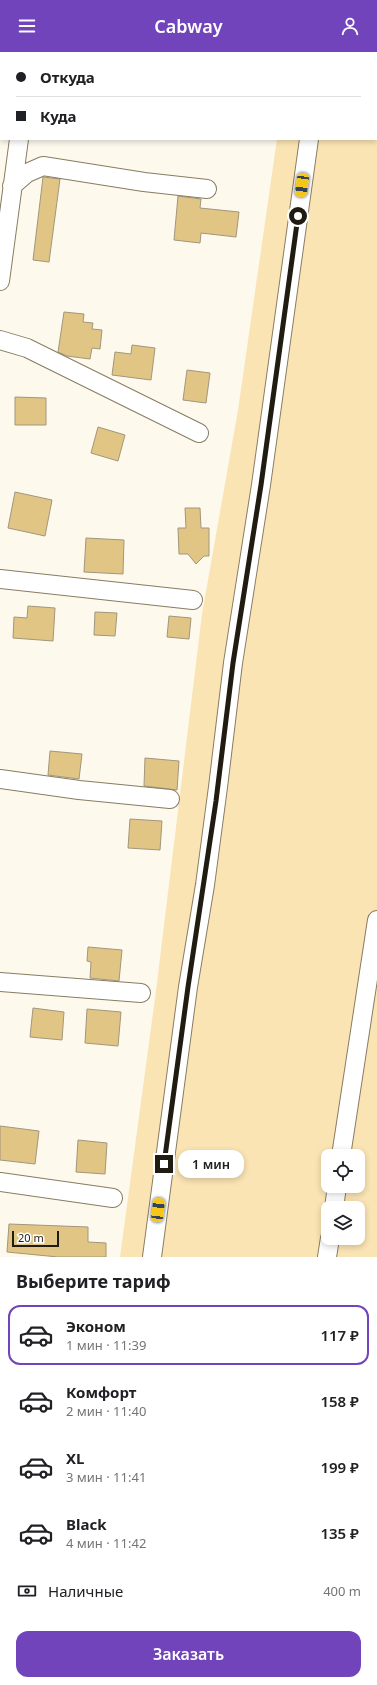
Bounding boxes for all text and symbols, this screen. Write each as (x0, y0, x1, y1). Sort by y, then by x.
text: Cabway (154, 14, 223, 38)
icon: menu (16, 15, 38, 37)
icon: person (339, 15, 361, 37)
text: Откуда (40, 67, 95, 87)
text: Куда (40, 106, 77, 126)
car (294, 172, 310, 198)
route start (289, 207, 307, 225)
map controls (321, 1149, 365, 1245)
button: locate (321, 1149, 365, 1193)
callout: 1 мин (178, 1150, 244, 1178)
route end (155, 1155, 173, 1173)
text: 1 мин (192, 1155, 230, 1173)
car (151, 1197, 165, 1223)
button: layers (321, 1201, 365, 1245)
scale bar (12, 1229, 59, 1248)
text: 20 m (18, 1230, 44, 1245)
text: Выберите тариф (16, 1269, 171, 1293)
text: Эконом (66, 1316, 126, 1336)
icon: car (18, 1317, 54, 1353)
text: 117 ₽ (320, 1325, 359, 1345)
text: 1 мин · 11:39 (66, 1336, 146, 1354)
text: Комфорт (66, 1382, 136, 1402)
icon: car (18, 1383, 54, 1419)
text: 158 ₽ (320, 1391, 359, 1411)
text: 2 мин · 11:40 (66, 1402, 146, 1420)
text: XL (66, 1448, 84, 1468)
icon: car (18, 1449, 54, 1485)
text: 199 ₽ (320, 1457, 359, 1477)
text: 3 мин · 11:41 (66, 1468, 146, 1486)
text: Black (66, 1514, 106, 1534)
icon: car (18, 1515, 54, 1551)
text: 135 ₽ (320, 1523, 359, 1543)
text: 4 мин · 11:42 (66, 1534, 146, 1552)
icon: cash (16, 1580, 38, 1602)
text: Наличные (48, 1581, 123, 1601)
text: 400 m (323, 1582, 361, 1600)
button: Заказать (16, 1631, 361, 1677)

